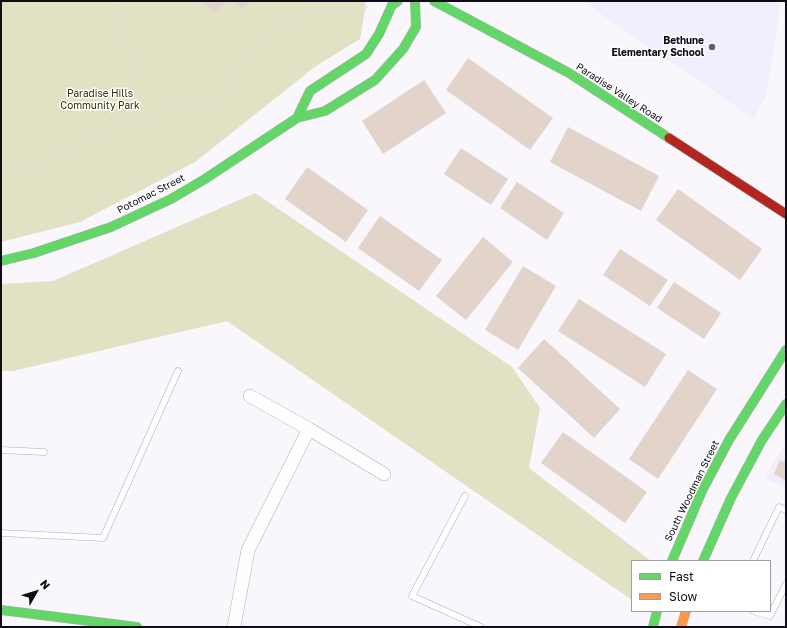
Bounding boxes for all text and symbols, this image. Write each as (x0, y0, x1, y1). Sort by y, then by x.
place label: Bethune Elementary School (612, 35, 704, 58)
marker: Bethune Elementary School (707, 42, 717, 52)
street label: Paradise Valley Road (574, 61, 664, 125)
park label: Paradise Hills Community Park (60, 88, 140, 112)
street label: Potomac Street (115, 172, 187, 216)
street label: South Woodman Street (662, 438, 722, 544)
legend (631, 560, 771, 612)
text: Fast (669, 569, 694, 584)
north arrow (16, 572, 56, 612)
text: N (38, 577, 53, 591)
text: Slow (669, 589, 697, 604)

